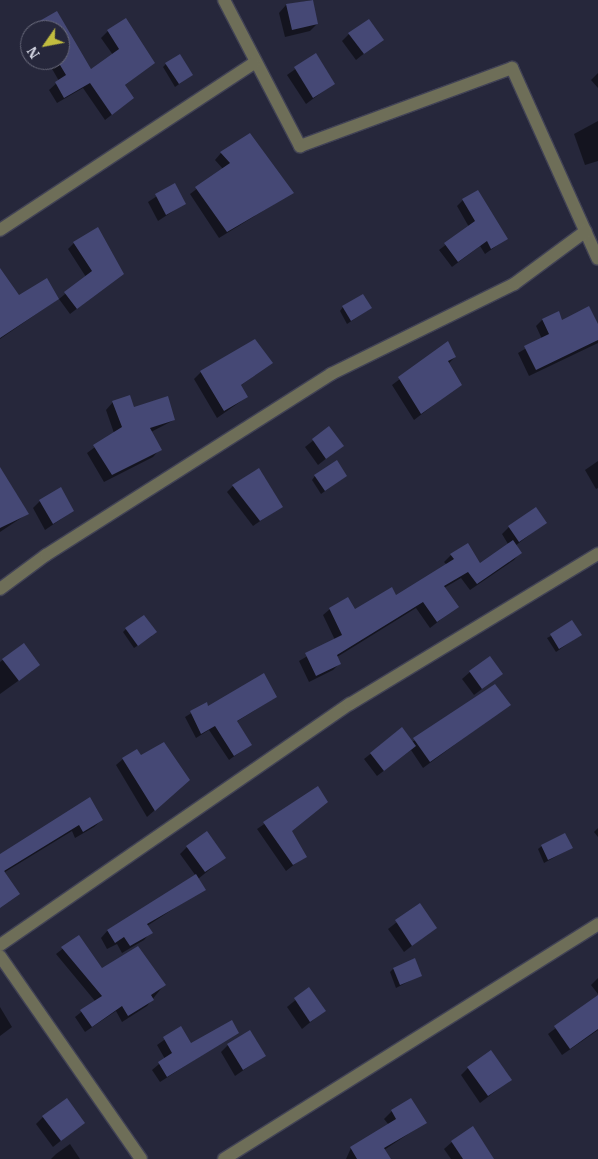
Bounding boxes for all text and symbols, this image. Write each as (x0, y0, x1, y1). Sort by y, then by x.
north arrow (20, 20, 70, 70)
text: N (23, 43, 44, 62)

